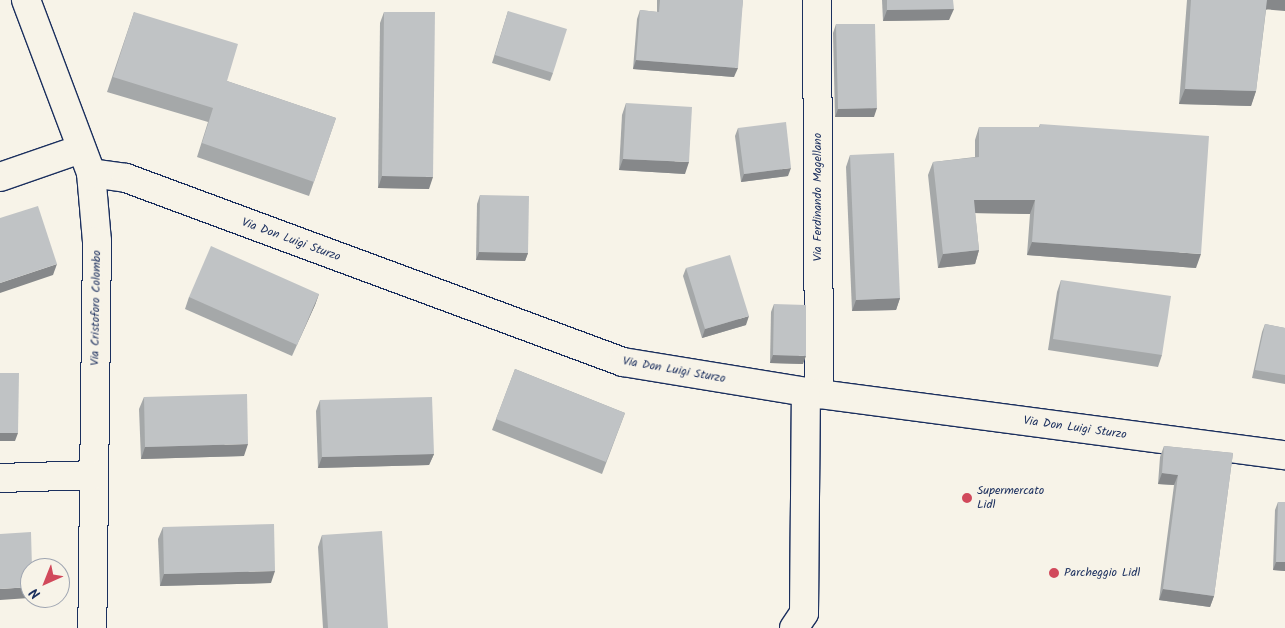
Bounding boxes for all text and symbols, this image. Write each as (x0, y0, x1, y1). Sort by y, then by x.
street label: Via Ferdinando Magellano (811, 133, 825, 261)
street label: Via Don Luigi Sturzo (240, 215, 342, 265)
street label: Via Cristoforo Colombo (88, 250, 104, 366)
street label: Via Don Luigi Sturzo (621, 354, 727, 386)
street label: Via Don Luigi Sturzo (1022, 414, 1128, 442)
place label: Supermercato Lidl (977, 484, 1044, 512)
marker: Supermercato Lidl (961, 492, 973, 504)
north arrow (20, 558, 70, 608)
place label: Parcheggio Lidl (1064, 566, 1140, 580)
marker: Parcheggio Lidl (1048, 567, 1060, 579)
text: N (24, 582, 46, 604)

